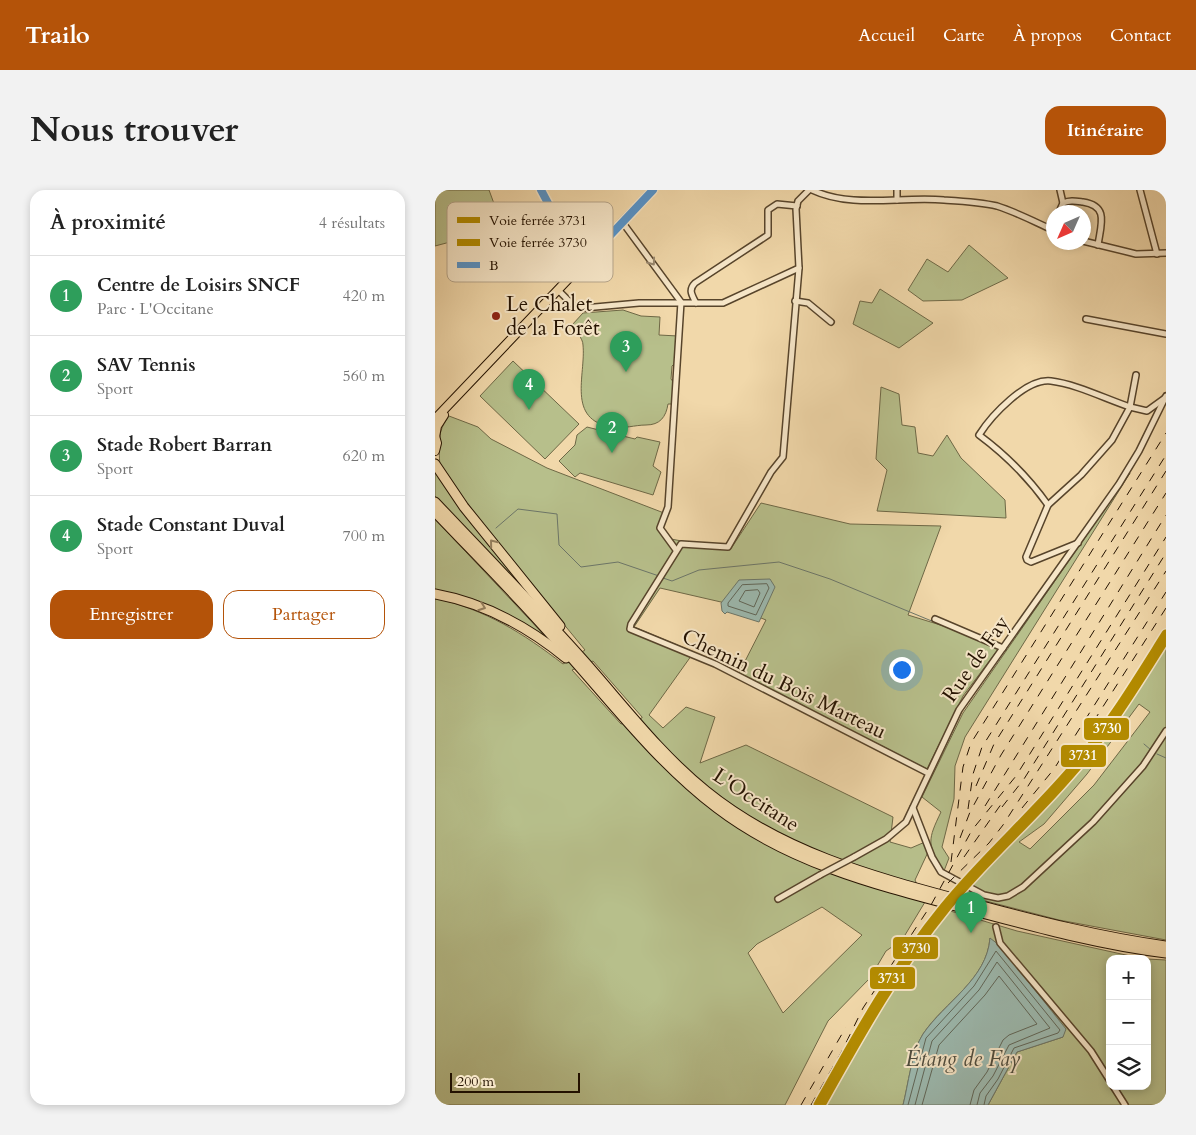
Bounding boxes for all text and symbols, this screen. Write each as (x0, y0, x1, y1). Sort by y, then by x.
text: Trailo (25, 19, 90, 52)
text: Accueil (858, 23, 915, 48)
text: Carte (943, 23, 985, 48)
text: À propos (1013, 23, 1082, 48)
text: Contact (1110, 23, 1171, 48)
text: Nous trouver (30, 106, 238, 154)
button: Itinéraire (1045, 106, 1166, 155)
legend (447, 202, 613, 282)
north arrow (1046, 205, 1091, 250)
text: À proximité (50, 208, 166, 237)
text: Voie ferrée 3731 (489, 211, 587, 230)
text: 4 résultats (319, 212, 385, 234)
text: Voie ferrée 3730 (489, 233, 587, 252)
text: B (489, 256, 499, 275)
one-way arrow (646, 256, 655, 266)
text: Centre de Loisirs SNCF (97, 272, 300, 298)
text: 1 (62, 285, 70, 307)
text: 420 m (343, 285, 385, 307)
place label: Le Chalet de la Forêt (506, 290, 600, 343)
text: Parc · L'Occitane (97, 298, 214, 320)
marker: Le Chalet de la Forêt (490, 310, 502, 322)
pin: 3 (610, 331, 642, 372)
text: SAV Tennis (97, 352, 195, 378)
text: 2 (62, 365, 70, 387)
text: 560 m (343, 365, 385, 387)
pin: 4 (513, 369, 545, 410)
text: Sport (97, 378, 133, 400)
pin: 2 (596, 412, 628, 453)
text: Stade Robert Barran (97, 432, 272, 458)
text: 3 (62, 445, 70, 467)
text: 620 m (343, 445, 385, 467)
text: Sport (97, 458, 133, 480)
text: Stade Constant Duval (97, 512, 285, 538)
text: 4 (62, 525, 70, 547)
text: 700 m (343, 525, 385, 547)
text: Sport (97, 538, 133, 560)
one-way arrow (490, 540, 498, 549)
button: Enregistrer (50, 590, 213, 639)
button: Partager (223, 590, 385, 639)
one-way arrow (477, 601, 486, 611)
street label: Rue de Fay (936, 610, 1016, 708)
street label: Chemin du Bois Marteau (677, 622, 891, 746)
your location (889, 657, 915, 683)
line badge: 3730 (1083, 717, 1130, 741)
text: 3730 (1093, 719, 1121, 738)
line badge: 3731 (1060, 744, 1107, 768)
text: 3731 (1069, 746, 1097, 765)
street label: L'Occitane (707, 761, 805, 839)
pin: 1 (955, 892, 987, 933)
line badge: 3730 (892, 936, 939, 960)
text: 3730 (902, 939, 930, 958)
map controls (1106, 955, 1151, 1090)
button: + (1106, 955, 1151, 1000)
line badge: 3731 (869, 966, 916, 990)
text: 3731 (878, 969, 906, 988)
button: − (1106, 1000, 1151, 1045)
water label: Étang de Fay (906, 1044, 1021, 1074)
button: layers (1106, 1045, 1151, 1090)
scale bar (450, 1070, 580, 1093)
text: 200 m (457, 1072, 494, 1091)

